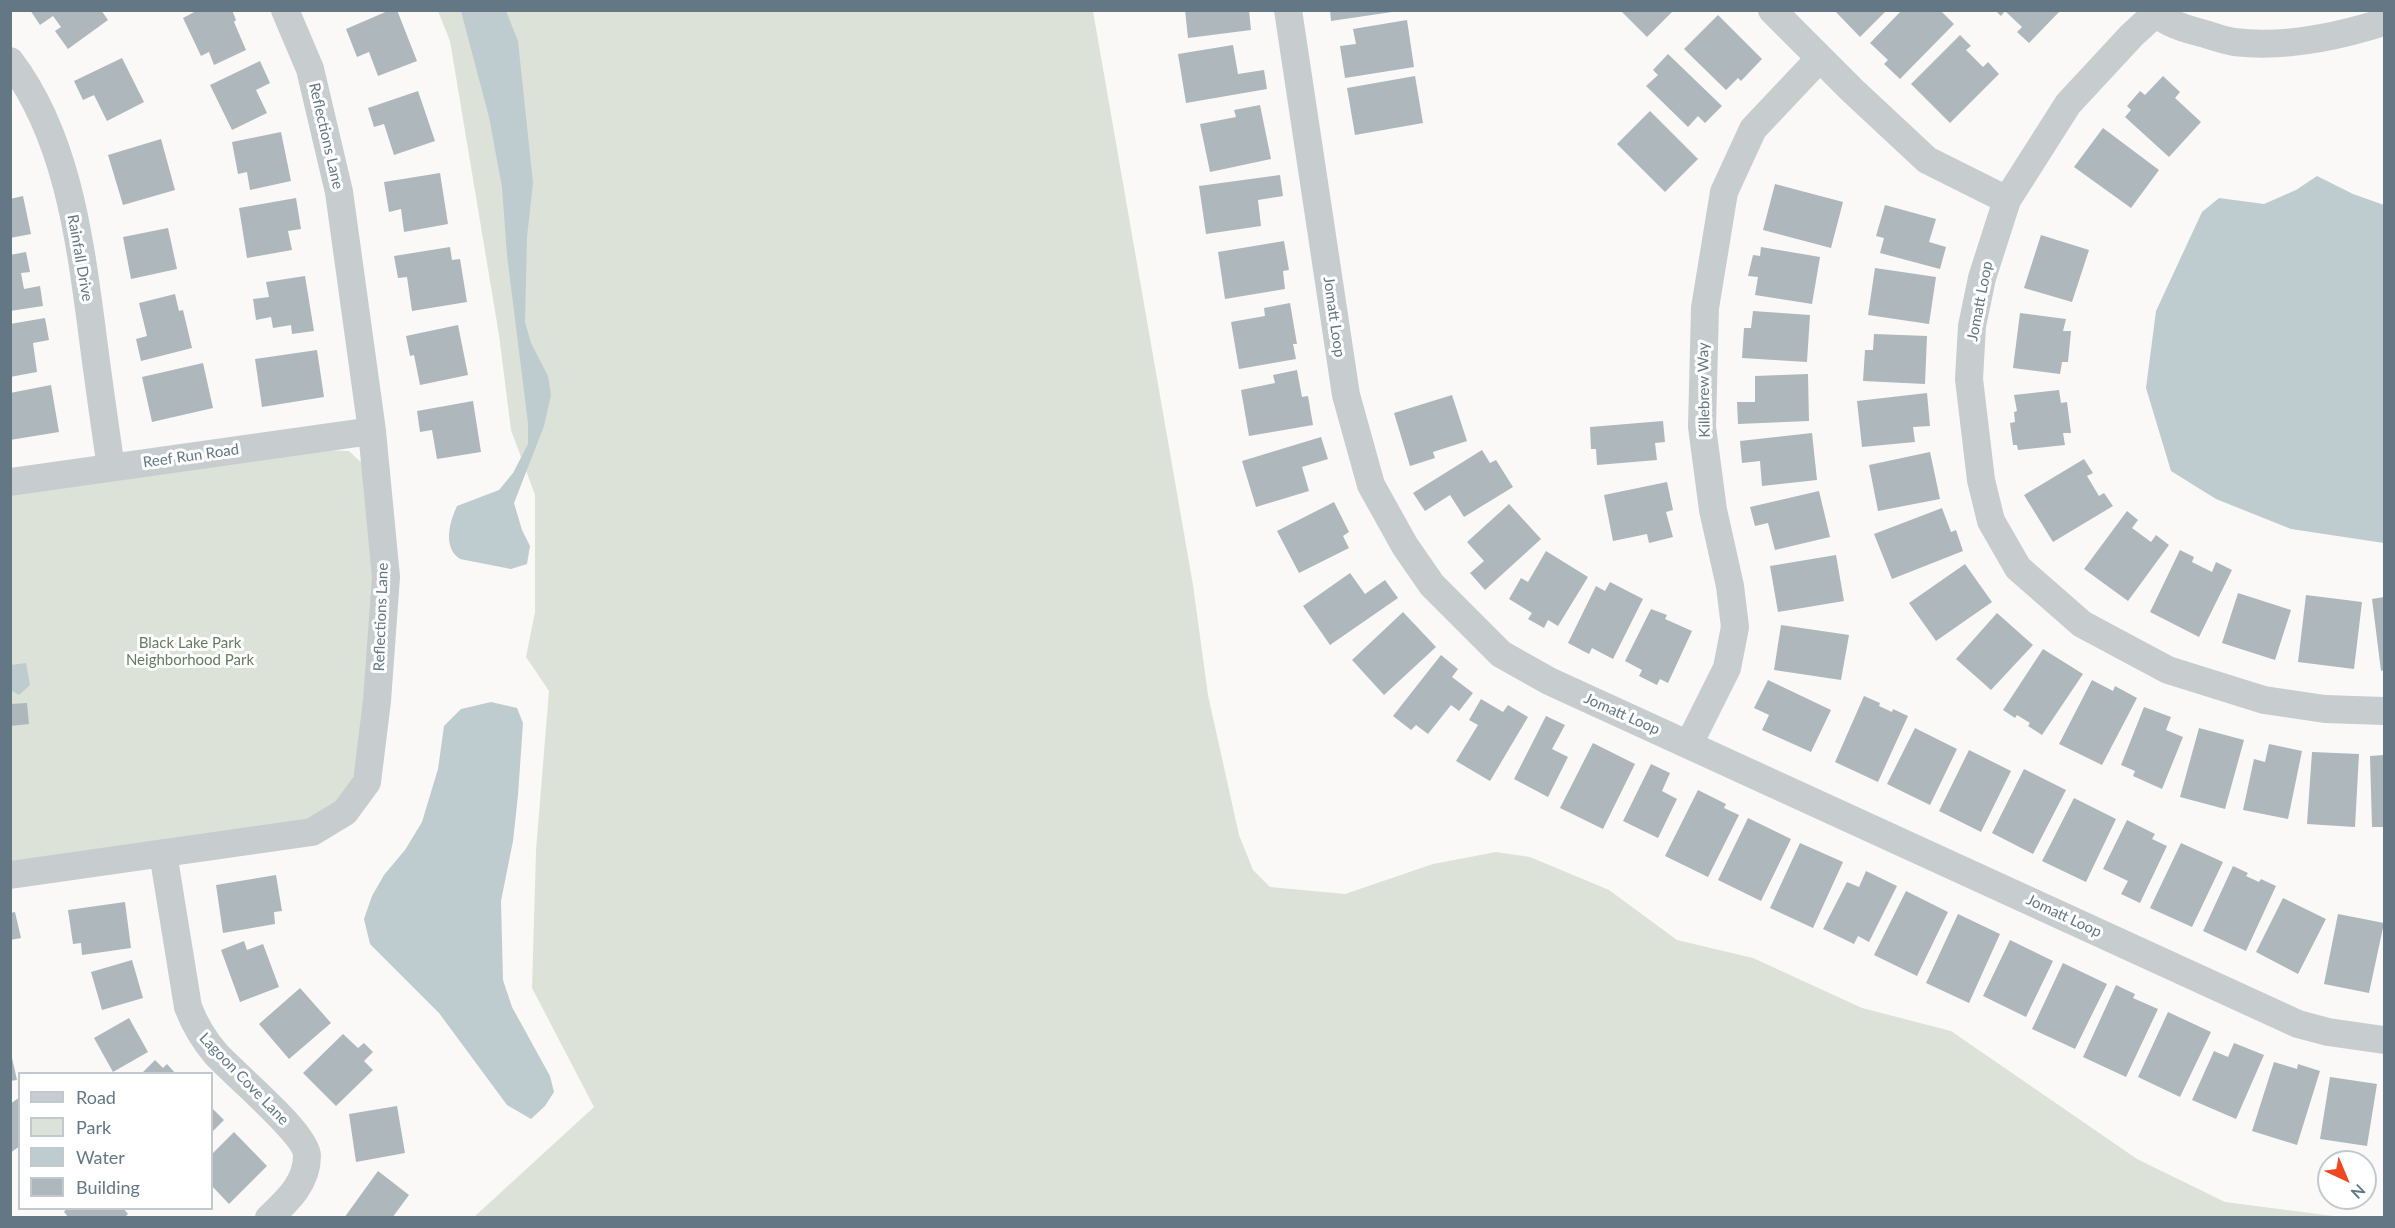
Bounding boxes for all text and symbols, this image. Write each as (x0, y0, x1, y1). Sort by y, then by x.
street label: Reflections Lane (305, 81, 347, 191)
street label: Rainfall Drive (64, 213, 96, 303)
street label: Jomatt Loop (1963, 260, 1997, 342)
street label: Jomatt Loop (1319, 276, 1349, 358)
street label: Killebrew Way (1694, 342, 1714, 438)
street label: Reef Run Road (142, 440, 240, 472)
street label: Reflections Lane (370, 562, 392, 672)
park label: Black Lake Park Neighborhood Park (126, 634, 254, 669)
street label: Jomatt Loop (1581, 689, 1663, 739)
street label: Jomatt Loop (2024, 891, 2104, 941)
street label: Lagoon Cove Lane (196, 1029, 292, 1129)
legend (18, 1072, 213, 1210)
text: Road (76, 1086, 116, 1108)
text: Park (76, 1116, 111, 1138)
text: Water (76, 1146, 125, 1168)
north arrow (2317, 1150, 2377, 1210)
text: Building (76, 1176, 140, 1198)
text: N (2347, 1181, 2370, 1203)

